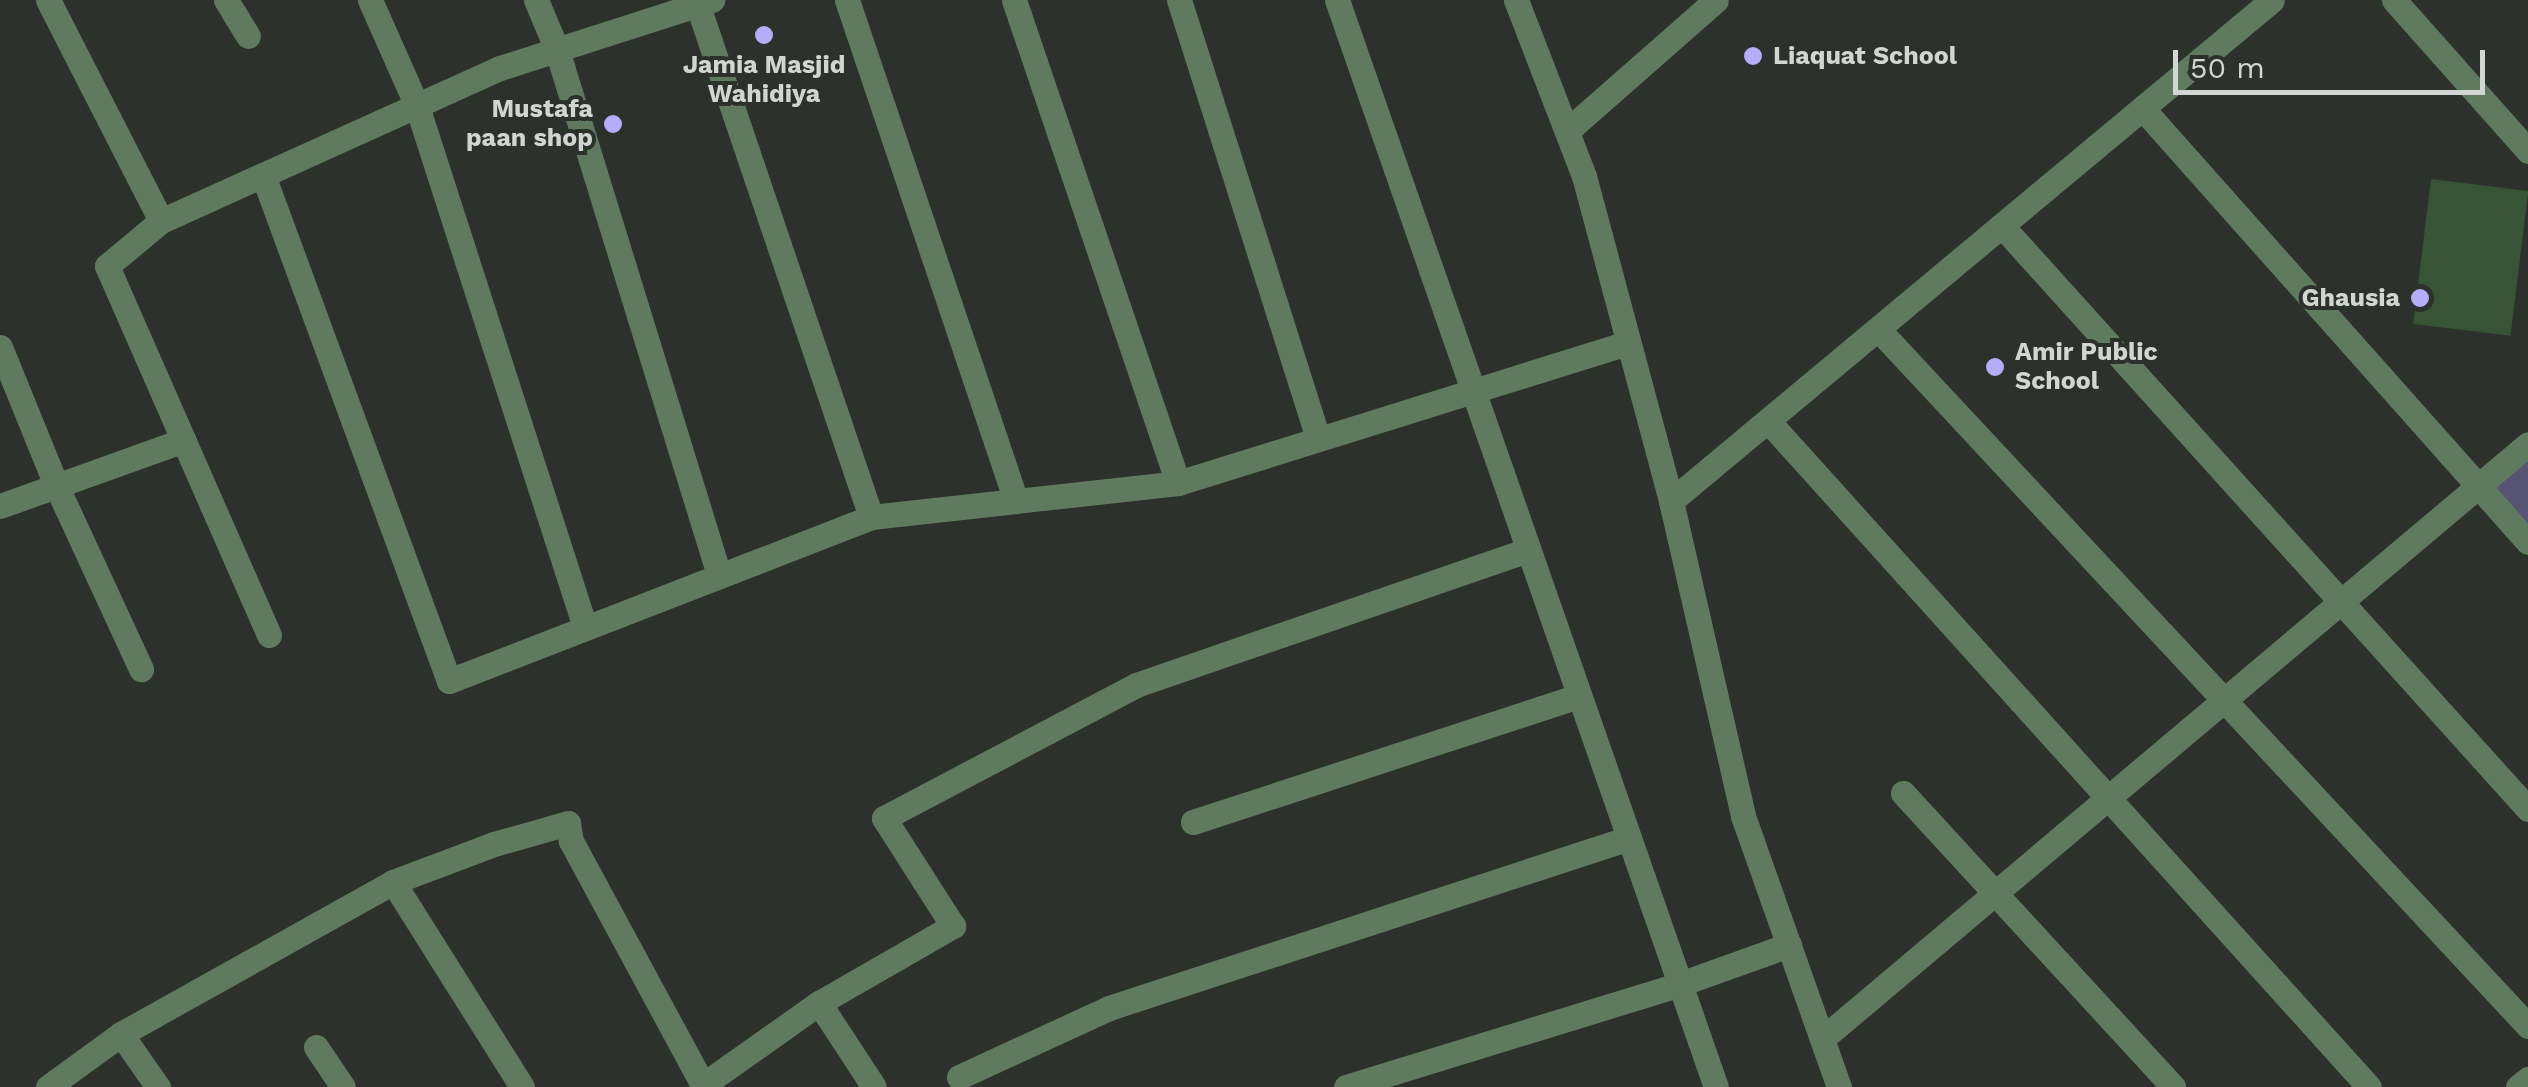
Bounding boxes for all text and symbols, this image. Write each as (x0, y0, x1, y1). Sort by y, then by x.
marker: Jamia Masjid Wahidiya (753, 24, 775, 46)
scale bar (2178, 30, 2490, 92)
place label: Liaquat School (1773, 41, 1957, 71)
marker: Liaquat School (1742, 45, 1764, 67)
text: 50 m (2190, 50, 2265, 85)
place label: Jamia Masjid Wahidiya (683, 51, 845, 110)
place label: Mustafa paan shop (466, 95, 593, 154)
marker: Mustafa paan shop (602, 113, 624, 135)
place label: Ghausia (2301, 283, 2400, 313)
marker: Ghausia (2409, 287, 2431, 309)
place label: Amir Public School (2015, 338, 2158, 397)
marker: Amir Public School (1984, 356, 2006, 378)

